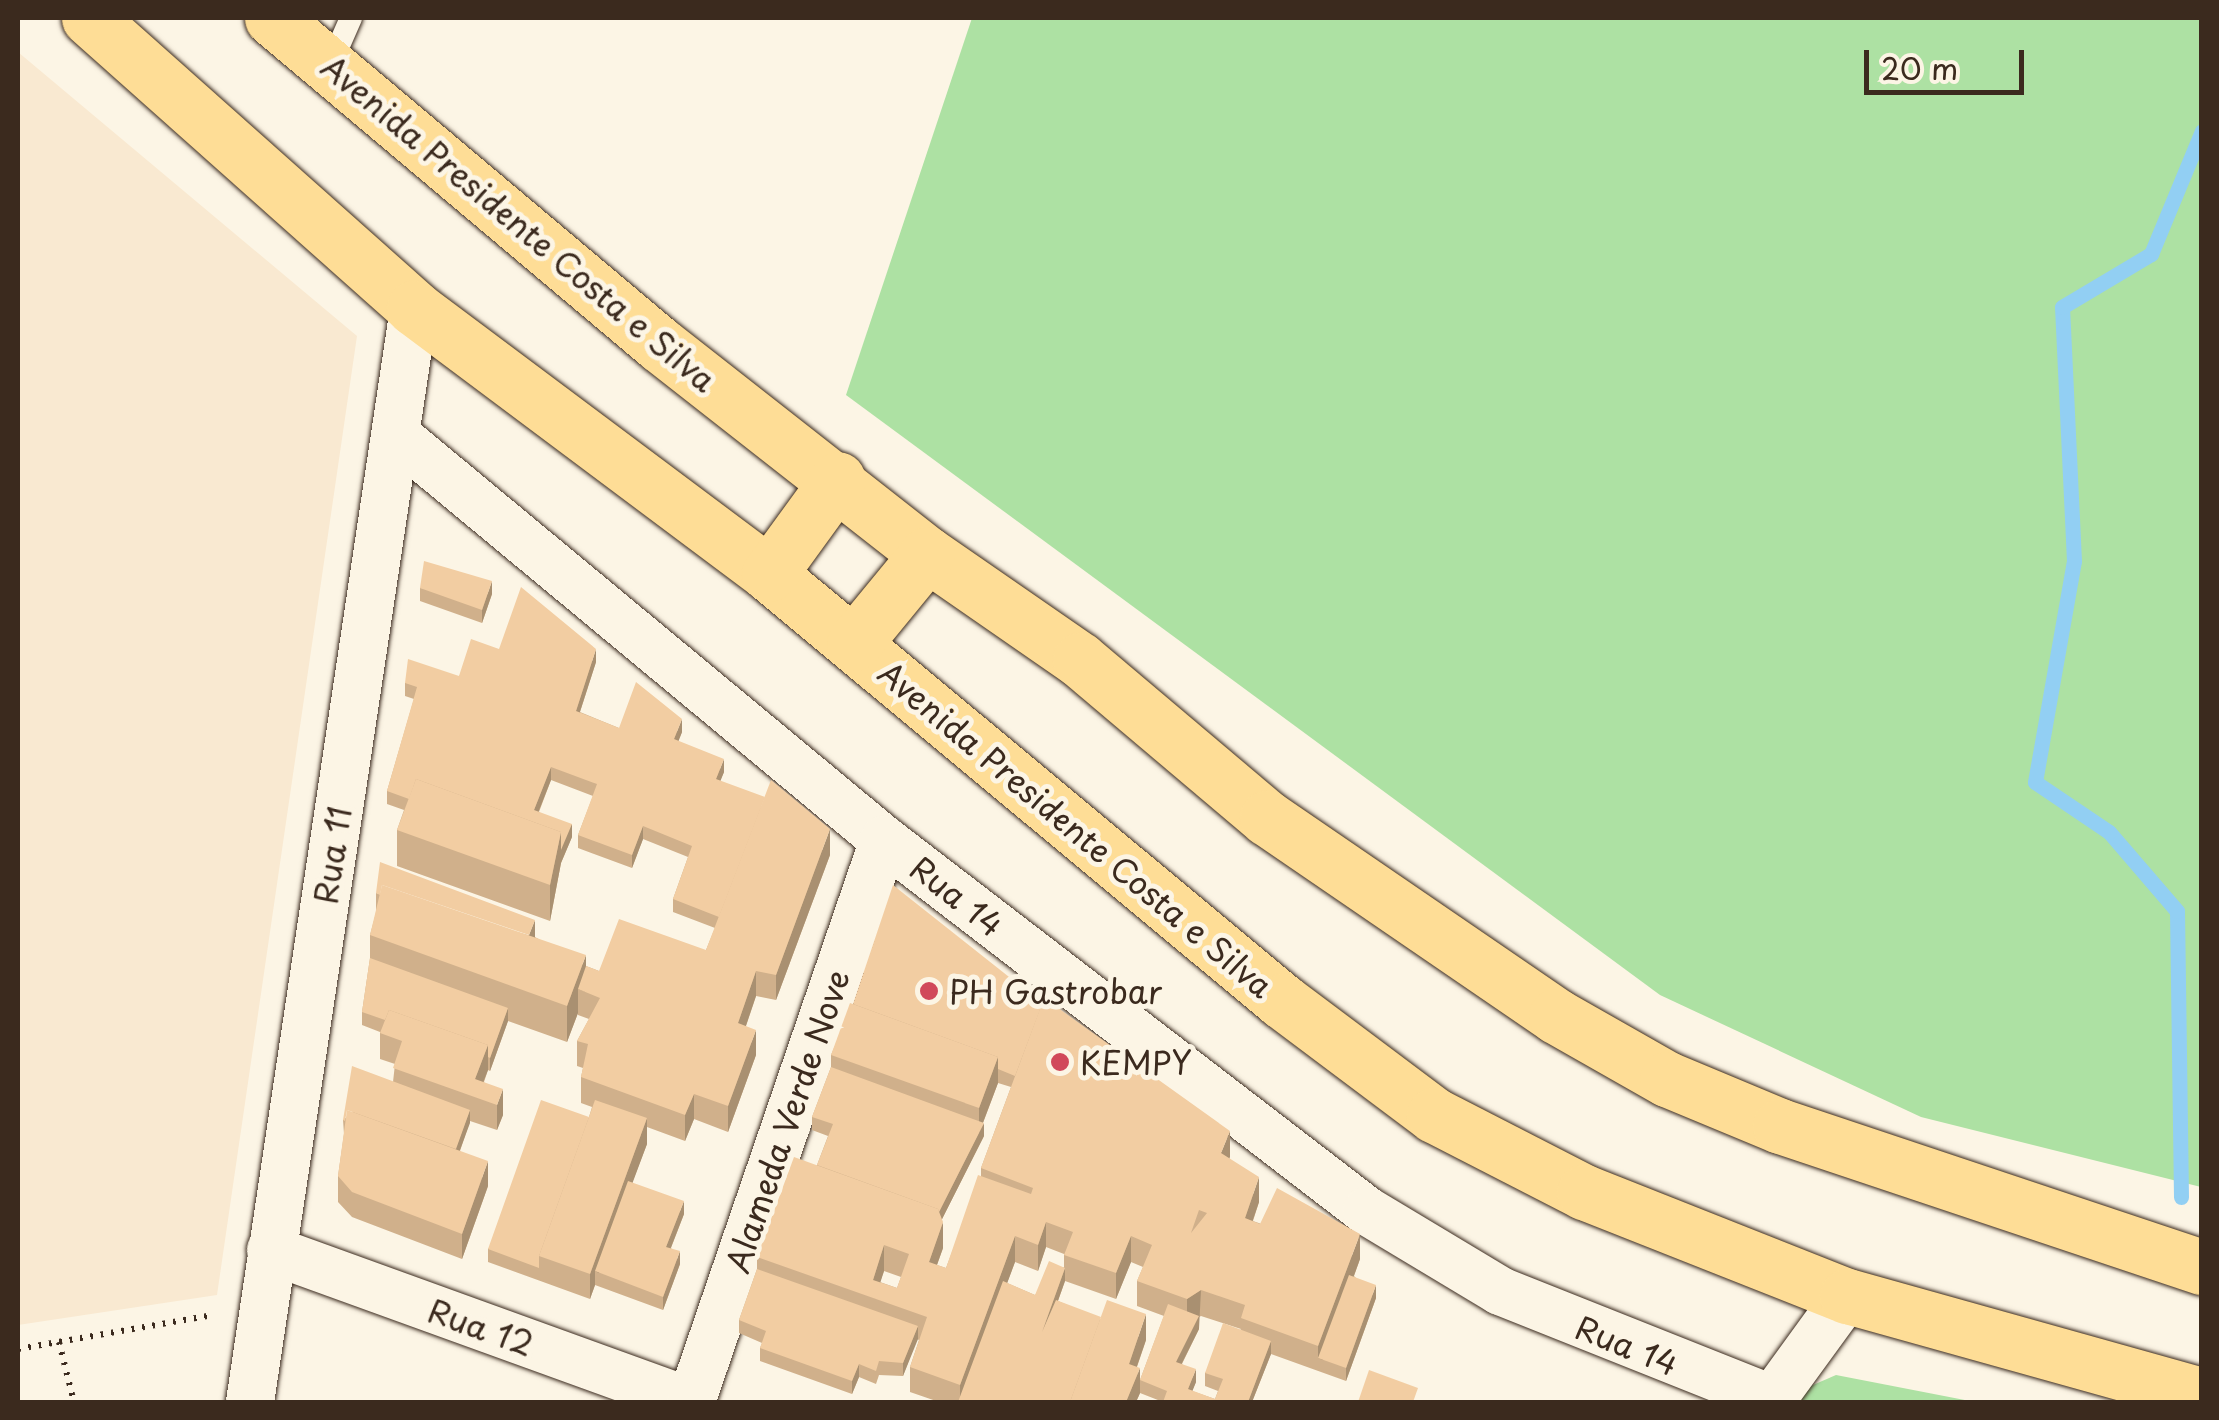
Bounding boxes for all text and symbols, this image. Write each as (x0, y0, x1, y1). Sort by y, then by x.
scale bar (1869, 30, 2029, 92)
text: 20 m (1881, 45, 1958, 90)
street label: Avenida Presidente Costa e Silva (314, 47, 724, 399)
street label: Avenida Presidente Costa e Silva (871, 653, 1281, 1005)
street label: Rua 11 (305, 803, 359, 907)
street label: Rua 14 (903, 848, 1011, 944)
street label: Alameda Verde Nove (717, 964, 857, 1278)
place label: PH Gastrobar (949, 972, 1163, 1010)
marker: PH Gastrobar (918, 980, 940, 1002)
place label: KEMPY (1080, 1043, 1192, 1081)
marker: KEMPY (1049, 1051, 1071, 1073)
street label: Rua 12 (423, 1290, 539, 1364)
street label: Rua 14 (1570, 1307, 1684, 1383)

